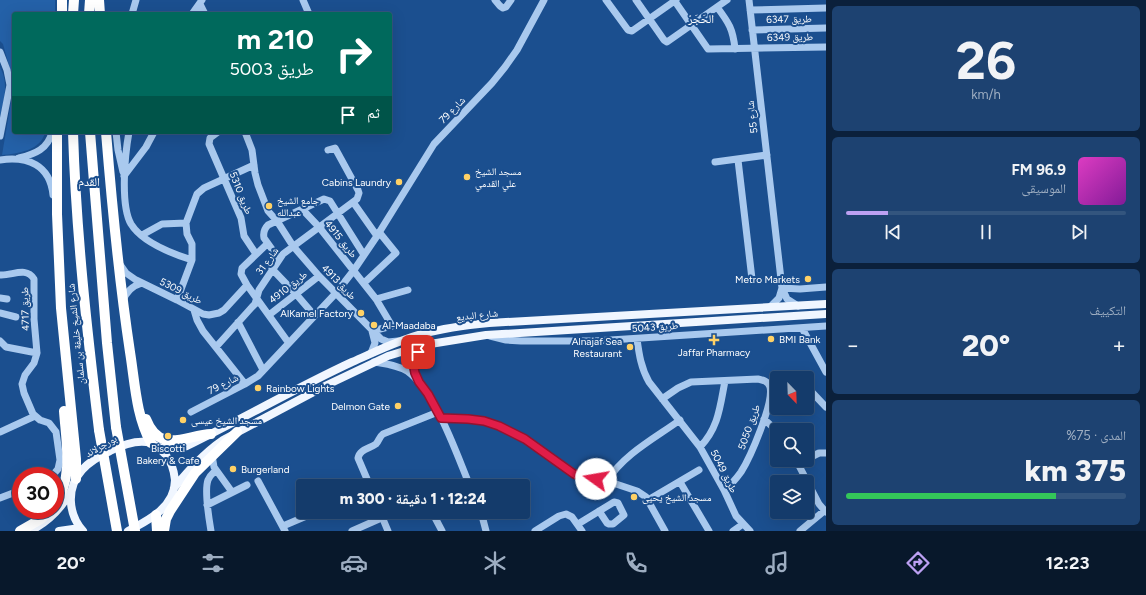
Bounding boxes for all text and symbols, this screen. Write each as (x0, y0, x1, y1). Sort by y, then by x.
district label: الحَجَرْ (687, 12, 714, 26)
street label: طريق 6347 (766, 12, 812, 26)
text: 210 m (237, 22, 314, 56)
icon: right (328, 28, 380, 80)
street label: طريق 6349 (767, 30, 813, 44)
text: 26 (956, 30, 1016, 92)
text: طريق 5003 (229, 58, 314, 80)
text: km/h (971, 87, 1001, 102)
street label: شارع 79 (436, 93, 468, 126)
street label: شارع 55 (743, 99, 760, 134)
icon: arrive (337, 104, 359, 126)
text: ثم (367, 104, 380, 122)
text: 96.9 FM (1011, 161, 1066, 179)
place label: مسجد الشيخ علي القدمي (475, 165, 522, 191)
street label: طريق 5310 (227, 170, 256, 217)
marker: مسجد الشيخ علي القدمي (462, 172, 472, 182)
district label: القدم (78, 175, 100, 190)
place label: Cabins Laundry (322, 176, 392, 189)
marker: Cabins Laundry (394, 177, 404, 187)
text: الموسيقى (1022, 181, 1066, 196)
place label: جامع الشيخ عبدالله (277, 194, 320, 219)
marker: جامع الشيخ عبدالله (264, 201, 274, 211)
street label: طريق 4915 (322, 218, 360, 261)
icon: previous (882, 221, 904, 243)
icon: pause (975, 221, 997, 243)
icon: next (1068, 221, 1090, 243)
street label: شارع 31 (253, 244, 282, 277)
street label: طريق 4913 (319, 262, 359, 303)
street label: طريق 4910 (266, 268, 310, 306)
place label: Metro Markets (735, 273, 800, 286)
marker: Metro Markets (803, 274, 813, 284)
street label: طريق 5309 (157, 275, 205, 307)
street label: شارع الشيخ خليفة بن سلمان (64, 283, 88, 385)
street label: طريق 4717 (18, 286, 32, 331)
text: التكييف (1090, 303, 1126, 318)
street label: شارع البديع (456, 306, 499, 324)
place label: AlKamel Factory (280, 307, 354, 320)
marker: AlKamel Factory (356, 308, 366, 318)
place label: Al-Maadaba (382, 319, 436, 332)
street label: طريق 5043 (631, 319, 679, 335)
marker: Al-Maadaba (369, 320, 379, 330)
text: 20° (962, 327, 1010, 364)
text: − (846, 332, 860, 359)
text: + (1112, 332, 1126, 359)
place label: BMI Bank (779, 333, 821, 346)
marker: BMI Bank (766, 334, 776, 344)
pin (401, 335, 435, 369)
place label: Alnajaf Sea Restaurant (572, 335, 622, 360)
marker: Jaffar Pharmacy (709, 335, 719, 345)
icon: arrive (407, 341, 429, 363)
marker: Alnajaf Sea Restaurant (625, 342, 635, 352)
place label: Jaffar Pharmacy (678, 346, 751, 359)
street label: شارع 79 (206, 371, 241, 397)
north arrow (770, 371, 814, 415)
map controls (770, 371, 814, 519)
place label: Rainbow Lights (266, 382, 335, 395)
marker: Rainbow Lights (253, 383, 263, 393)
place label: Delmon Gate (331, 400, 391, 413)
marker: Delmon Gate (393, 401, 403, 411)
street label: طريق 5050 (735, 402, 763, 451)
place label: مسجد الشيخ عيسى (191, 414, 263, 427)
marker: مسجد الشيخ عيسى (178, 415, 188, 425)
button: search (770, 423, 814, 467)
text: المدى · 75% (1066, 428, 1126, 443)
marker: Biscotti Bakery & Cafe (163, 431, 173, 441)
street label: بورجرلاند (83, 432, 119, 460)
place label: Biscotti Bakery & Cafe (137, 442, 200, 467)
street label: طريق 5049 (708, 447, 741, 495)
text: 375 km (1024, 452, 1126, 489)
position arrow (575, 458, 617, 500)
place label: Burgerland (241, 463, 290, 476)
marker: Burgerland (228, 464, 238, 474)
speed limit sign: 30 (12, 467, 64, 519)
button: layers (770, 475, 814, 519)
text: 12:24 · 1 دقيقة · 300 m (340, 490, 486, 508)
place label: مسجد الشيخ يحيى (642, 491, 712, 504)
marker: مسجد الشيخ يحيى (629, 492, 639, 502)
icon: filters (199, 549, 227, 577)
icon: car (340, 549, 368, 577)
icon: climate (481, 549, 509, 577)
icon: phone (622, 549, 650, 577)
icon: music (763, 549, 791, 577)
icon: directions (904, 549, 932, 577)
text: 20° (57, 552, 86, 574)
text: 12:23 (1046, 552, 1089, 574)

